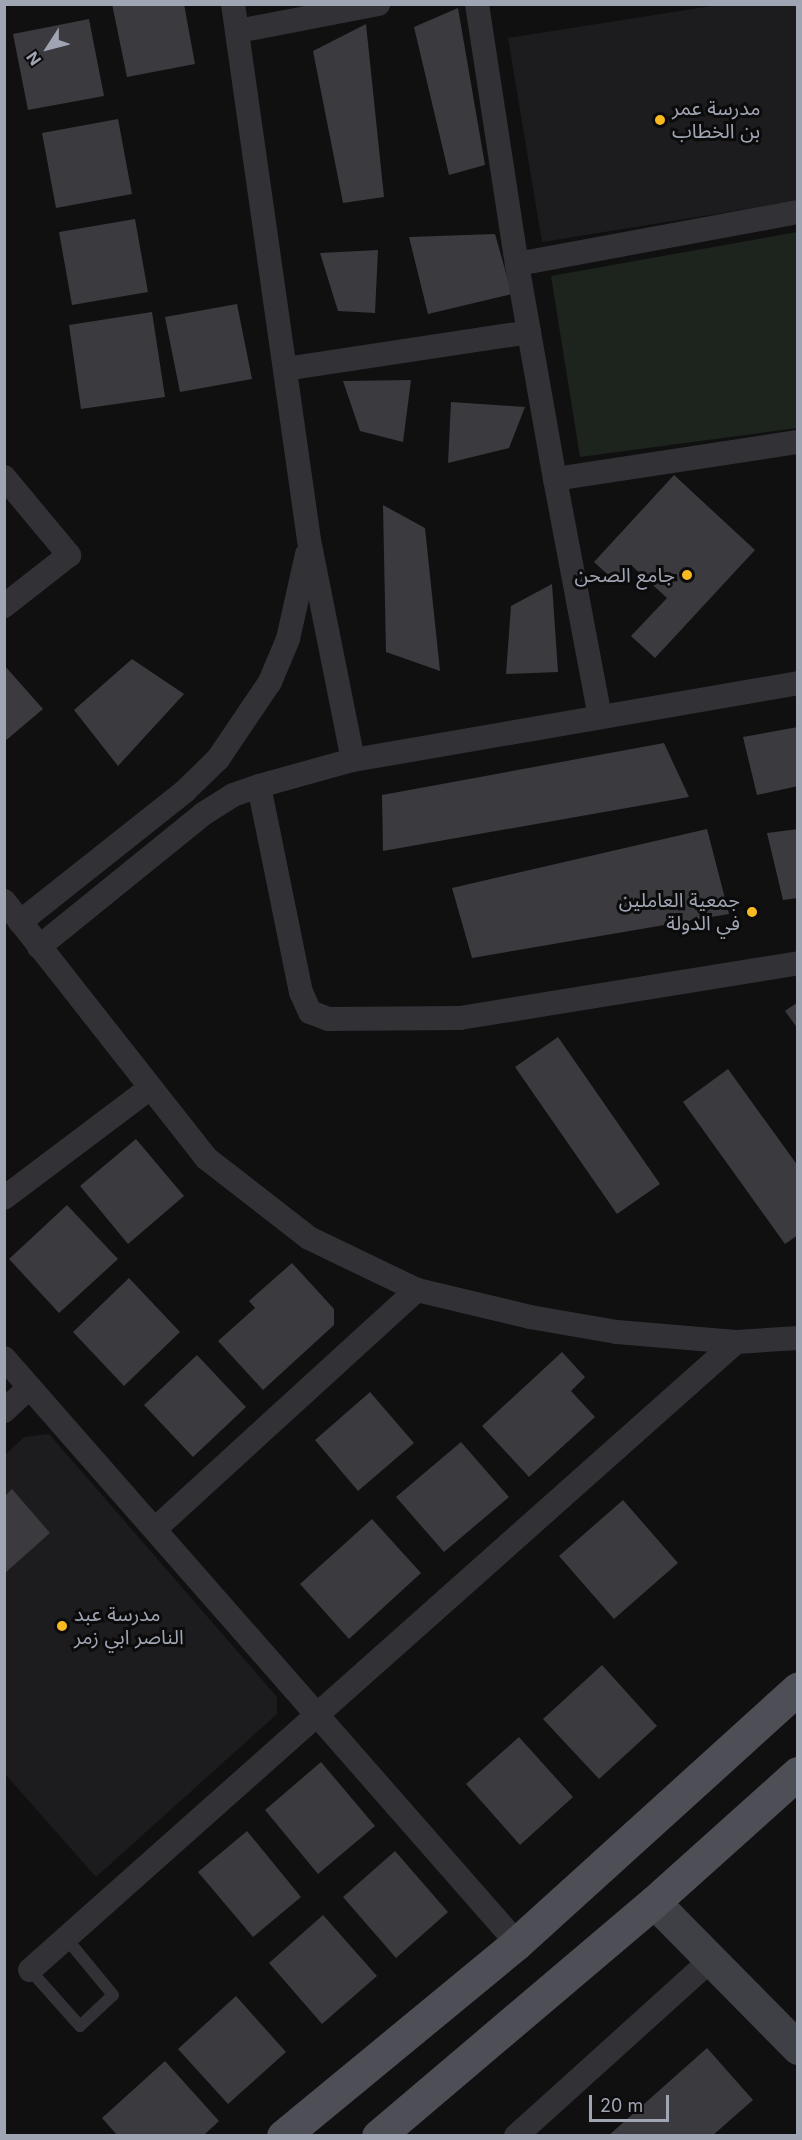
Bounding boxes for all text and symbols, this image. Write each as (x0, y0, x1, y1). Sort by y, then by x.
north arrow (18, 18, 78, 78)
text: N (22, 48, 45, 69)
place label: مدرسة عمر بن الخطاب (672, 96, 760, 143)
marker: مدرسة عمر بن الخطاب (653, 113, 667, 127)
place label: جامع الصحن (574, 563, 675, 587)
marker: جامع الصحن (680, 568, 694, 582)
place label: جمعية العاملين في الدولة (619, 888, 740, 935)
marker: جمعية العاملين في الدولة (745, 905, 759, 919)
place label: مدرسة عبد الناصر ابي زمر (74, 1602, 184, 1649)
marker: مدرسة عبد الناصر ابي زمر (55, 1619, 69, 1633)
scale bar (592, 2083, 672, 2121)
text: 20 m (600, 2095, 643, 2116)

